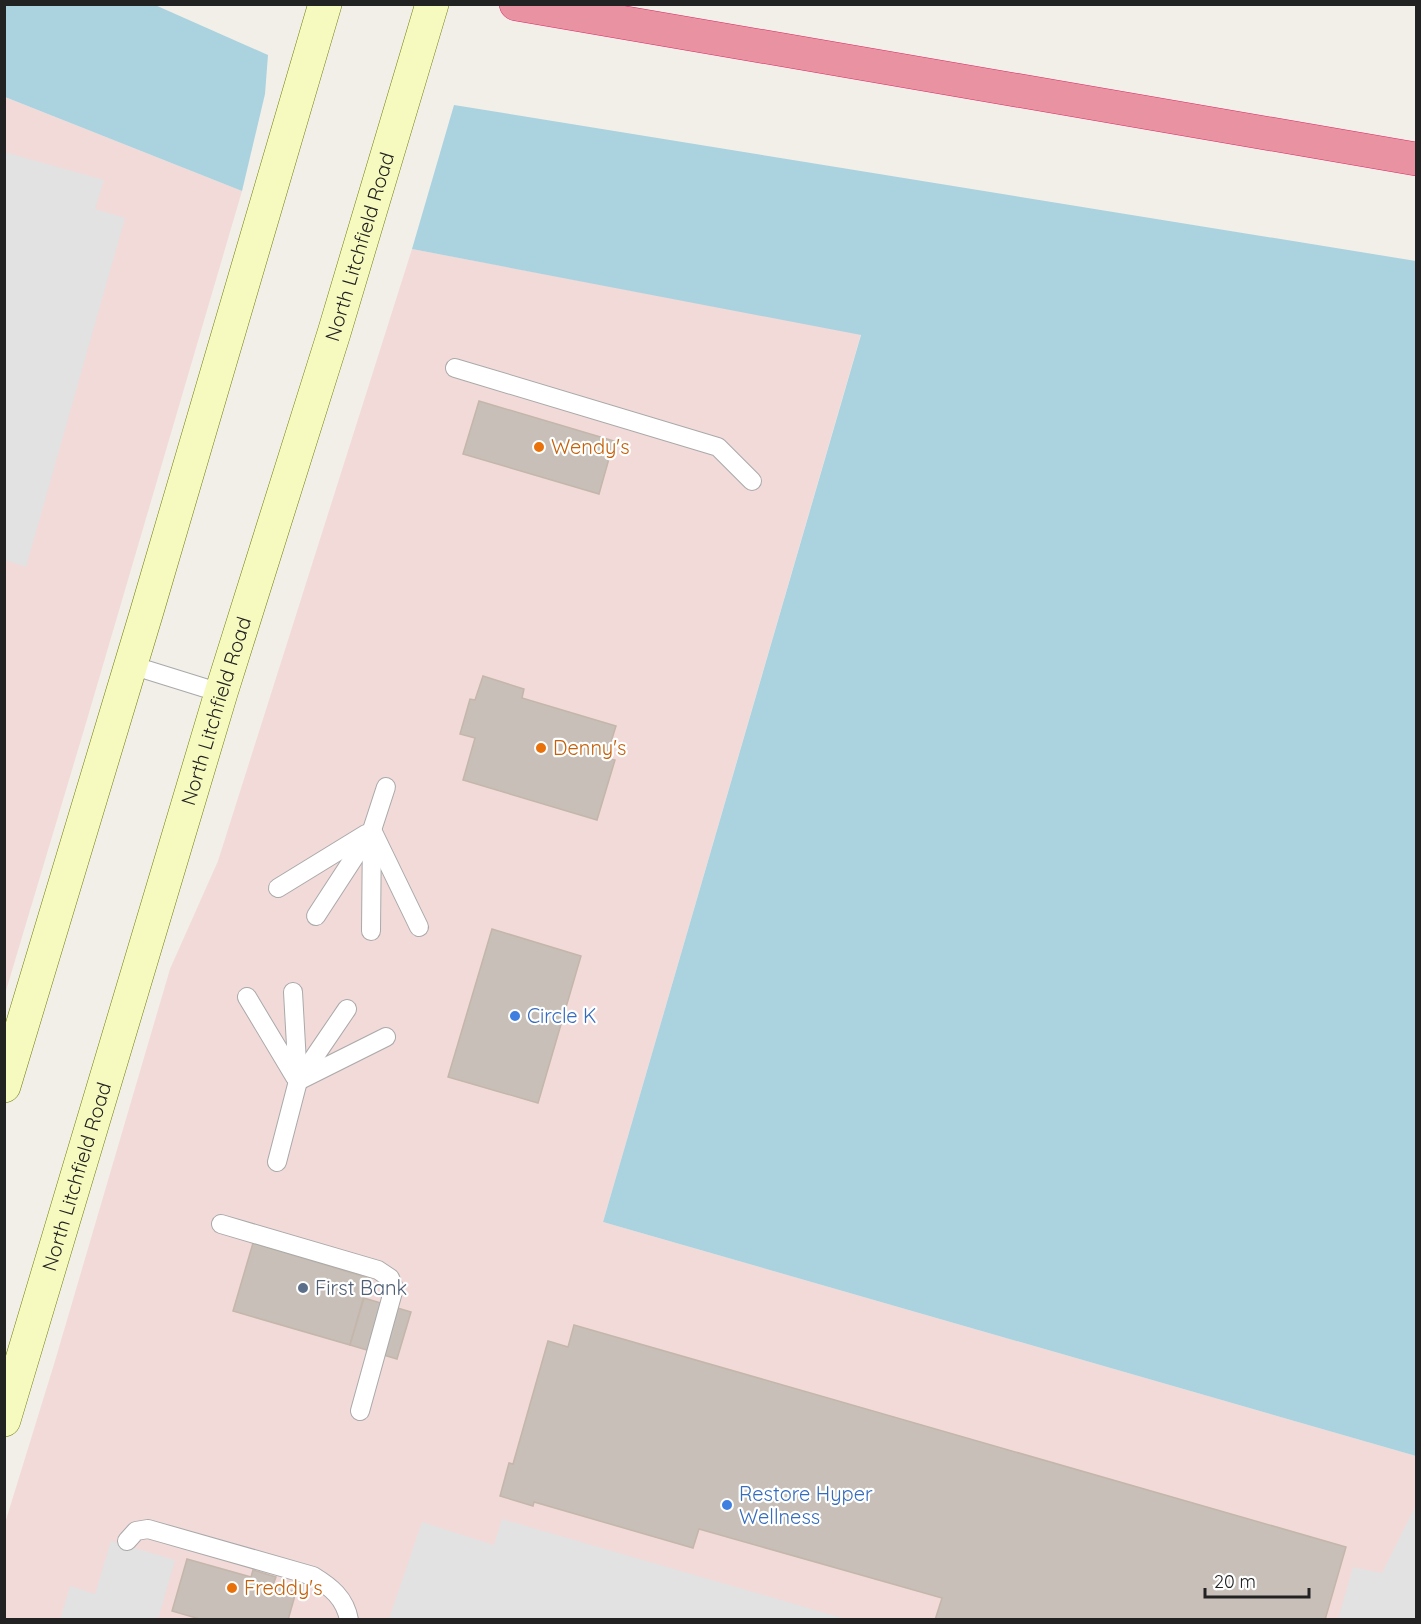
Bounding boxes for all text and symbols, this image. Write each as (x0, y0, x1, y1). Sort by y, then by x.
street label: North Litchfield Road (319, 149, 399, 344)
place label: Wendy's (551, 434, 630, 459)
marker: Wendy's (532, 440, 546, 454)
street label: North Litchfield Road (175, 614, 256, 808)
place label: Denny's (553, 735, 626, 760)
marker: Denny's (534, 741, 548, 755)
place label: Circle K (527, 1003, 597, 1028)
marker: Circle K (508, 1009, 522, 1023)
street label: North Litchfield Road (36, 1079, 116, 1274)
place label: First Bank (315, 1275, 407, 1300)
marker: First Bank (296, 1281, 310, 1295)
place label: Restore Hyper Wellness (739, 1481, 873, 1529)
marker: Restore Hyper Wellness (720, 1498, 734, 1512)
scale bar (1205, 1561, 1308, 1599)
text: 20 m (1214, 1570, 1256, 1593)
place label: Freddy's (244, 1575, 323, 1600)
marker: Freddy's (225, 1581, 239, 1595)

